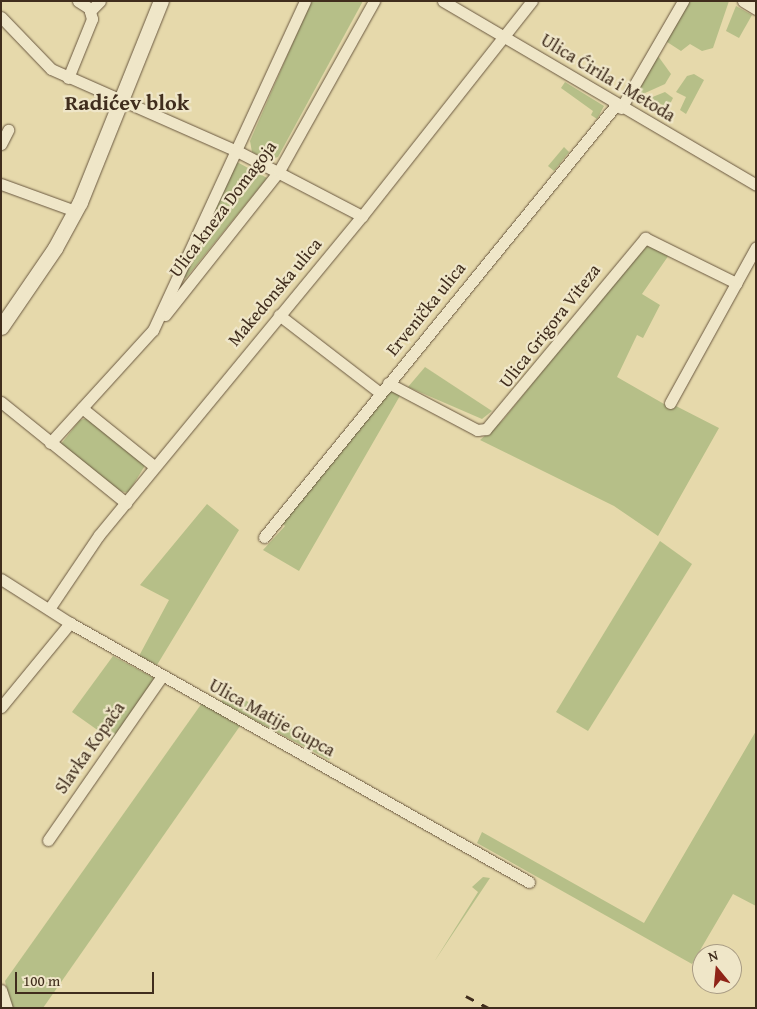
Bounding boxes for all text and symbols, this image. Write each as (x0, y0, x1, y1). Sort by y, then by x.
street label: Ulica Ćirila i Metoda (537, 29, 679, 127)
district label: Radićev blok (65, 90, 189, 116)
street label: Ulica kneza Domagoja (165, 137, 281, 281)
street label: Makedonska ulica (224, 234, 326, 350)
street label: Ervenička ulica (382, 258, 470, 360)
street label: Ulica Grigora Viteza (495, 260, 605, 392)
street label: Ulica Matije Gupca (205, 674, 339, 762)
street label: Slavka Kopača (50, 698, 130, 798)
north arrow (692, 944, 742, 994)
text: N (706, 945, 720, 967)
scale bar (18, 962, 156, 994)
text: 100 m (23, 970, 60, 991)

